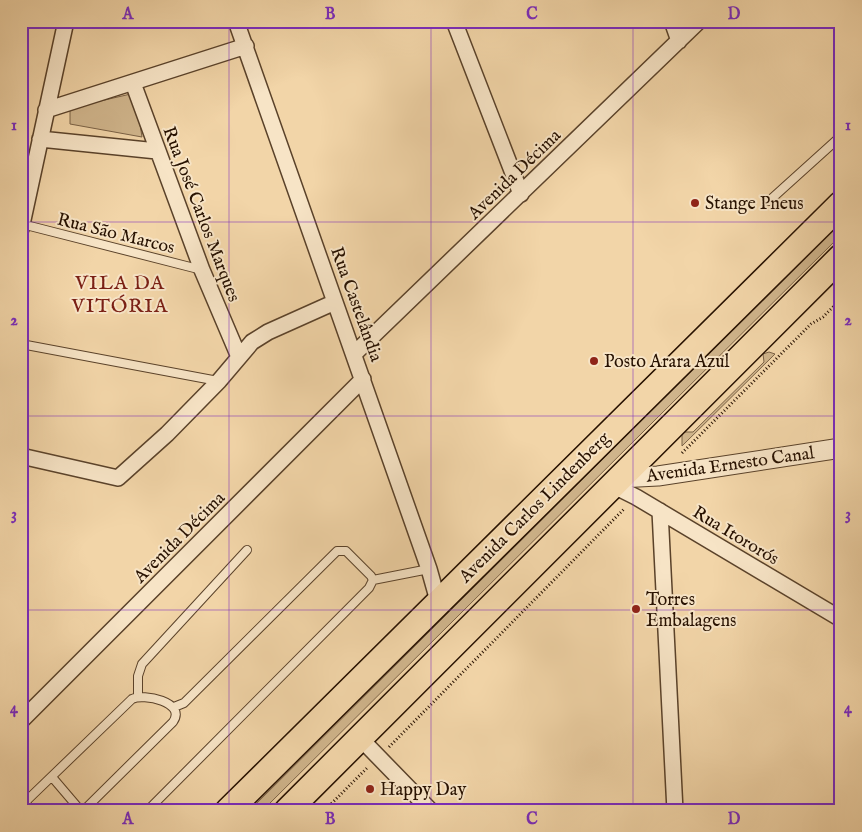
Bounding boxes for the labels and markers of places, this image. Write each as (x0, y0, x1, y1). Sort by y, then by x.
place label: Stange Pneus (705, 193, 804, 216)
marker: Stange Pneus (689, 197, 701, 209)
place label: Posto Arara Azul (604, 351, 730, 374)
marker: Posto Arara Azul (588, 355, 600, 367)
place label: Torres Embalagens (646, 589, 736, 633)
marker: Torres Embalagens (630, 603, 642, 615)
place label: Happy Day (380, 779, 466, 802)
marker: Happy Day (364, 783, 376, 795)

